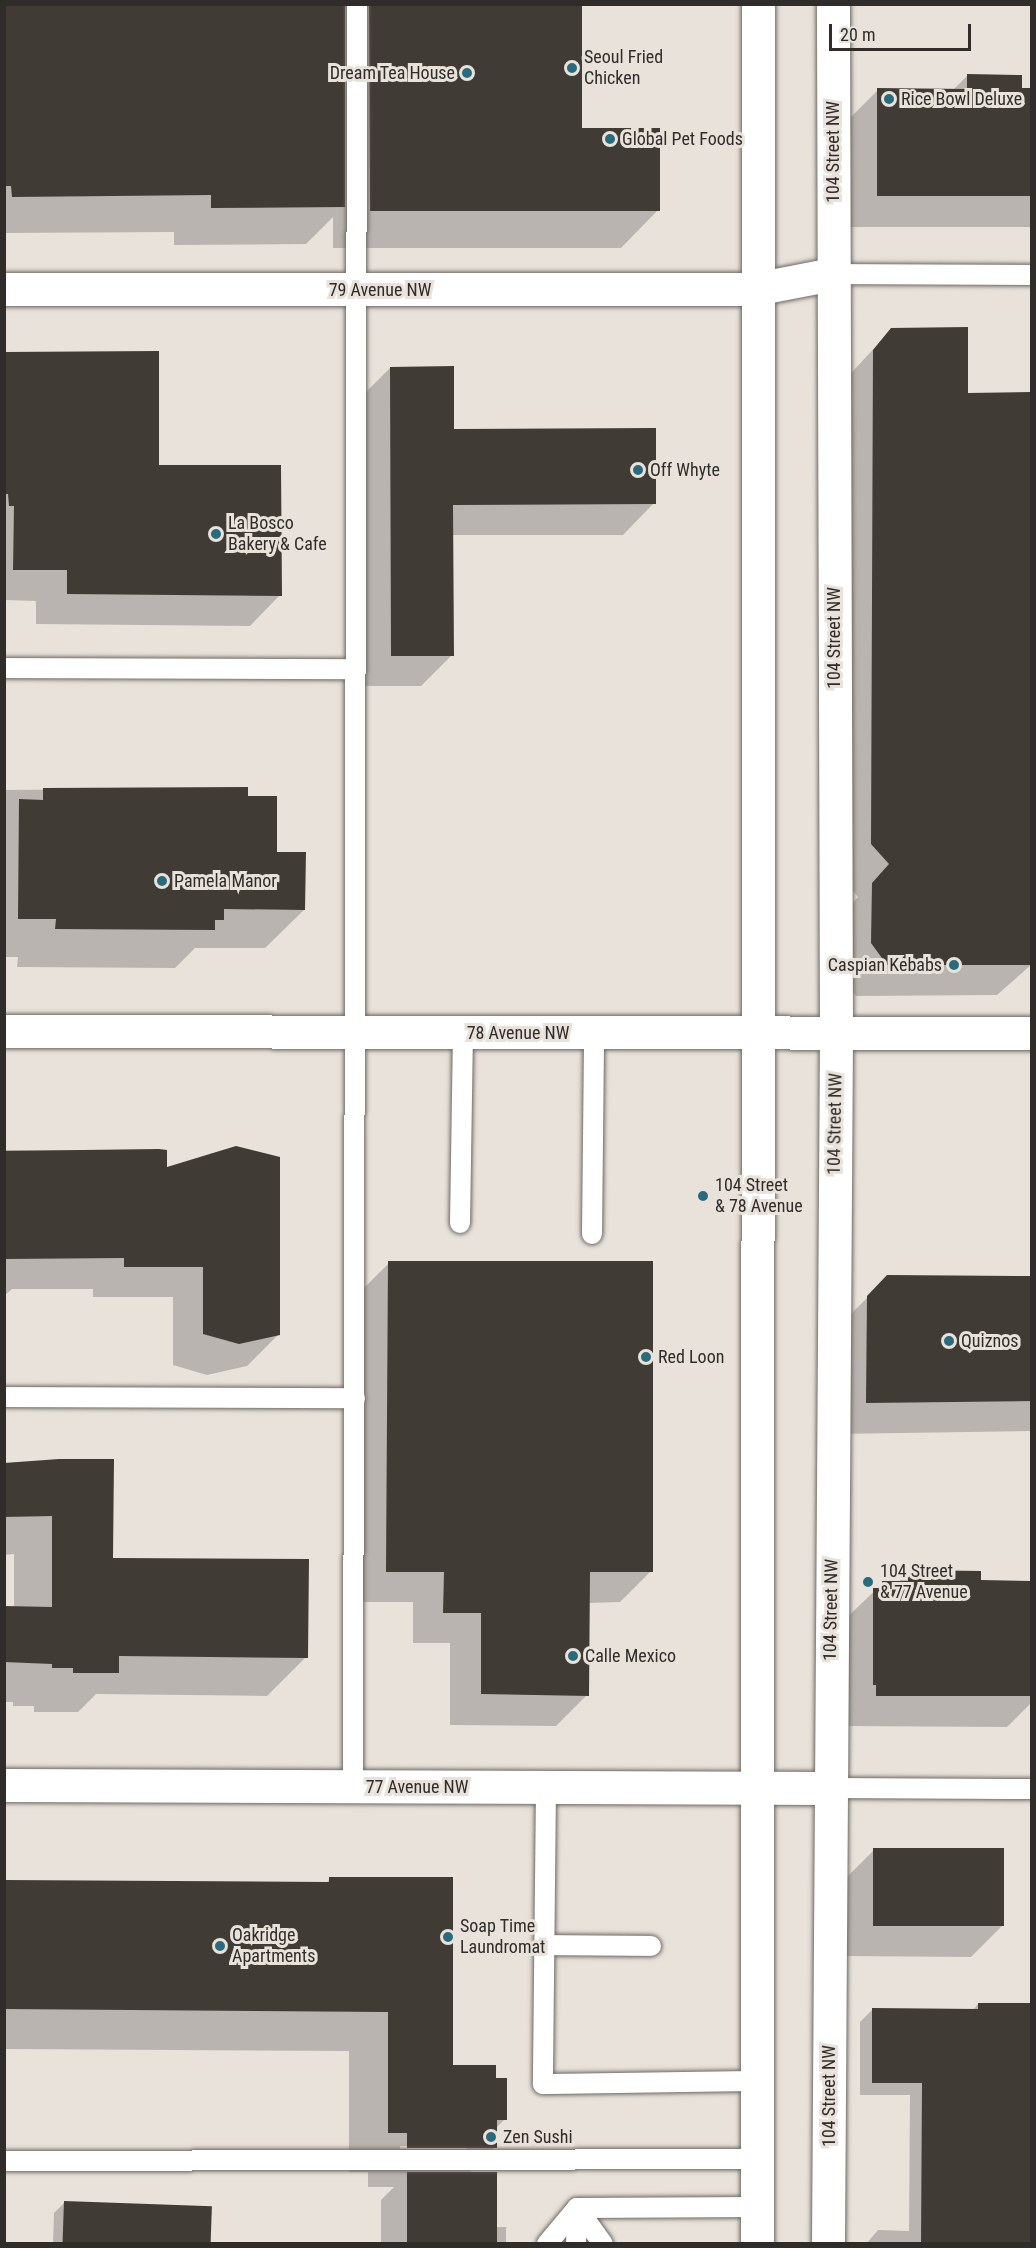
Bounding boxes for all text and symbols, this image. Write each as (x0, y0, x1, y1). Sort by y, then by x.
scale bar (832, 12, 974, 50)
text: 20 m (840, 24, 875, 45)
place label: Seoul Fried Chicken (584, 47, 663, 90)
marker: Seoul Fried Chicken (565, 61, 579, 75)
place label: Dream Tea House (329, 62, 455, 84)
marker: Dream Tea House (460, 66, 474, 80)
place label: Rice Bowl Deluxe (901, 88, 1022, 110)
marker: Rice Bowl Deluxe (882, 92, 896, 106)
street label: 104 Street NW (822, 101, 844, 203)
place label: Global Pet Foods (622, 128, 743, 150)
marker: Global Pet Foods (603, 132, 617, 146)
street label: 79 Avenue NW (329, 279, 431, 301)
place label: Off Whyte (650, 459, 720, 481)
marker: Off Whyte (631, 463, 645, 477)
place label: La Bosco Bakery & Cafe (228, 513, 327, 556)
marker: La Bosco Bakery & Cafe (209, 527, 223, 541)
street label: 104 Street NW (823, 587, 845, 689)
place label: Pamela Manor (174, 870, 277, 892)
marker: Pamela Manor (155, 874, 169, 888)
place label: Caspian Kebabs (828, 954, 942, 976)
marker: Caspian Kebabs (947, 958, 961, 972)
street label: 78 Avenue NW (467, 1022, 569, 1044)
street label: 104 Street NW (823, 1073, 847, 1175)
place label: 104 Street & 78 Avenue (715, 1175, 803, 1218)
marker: 104 Street & 78 Avenue (696, 1189, 710, 1203)
place label: Quiznos (961, 1330, 1019, 1352)
marker: Quiznos (942, 1334, 956, 1348)
place label: Red Loon (658, 1346, 724, 1368)
marker: Red Loon (639, 1350, 653, 1364)
street label: 104 Street NW (819, 1559, 843, 1661)
place label: 104 Street & 77 Avenue (880, 1561, 968, 1604)
marker: 104 Street & 77 Avenue (861, 1575, 875, 1589)
place label: Calle Mexico (585, 1645, 676, 1667)
marker: Calle Mexico (566, 1649, 580, 1663)
street label: 77 Avenue NW (366, 1776, 468, 1798)
place label: Soap Time Laundromat (460, 1916, 545, 1958)
place label: Oakridge Apartments (232, 1925, 315, 1968)
marker: Soap Time Laundromat (441, 1930, 455, 1944)
marker: Oakridge Apartments (213, 1939, 227, 1953)
street label: 104 Street NW (818, 2045, 840, 2147)
place label: Zen Sushi (503, 2126, 573, 2148)
marker: Zen Sushi (484, 2130, 498, 2144)

